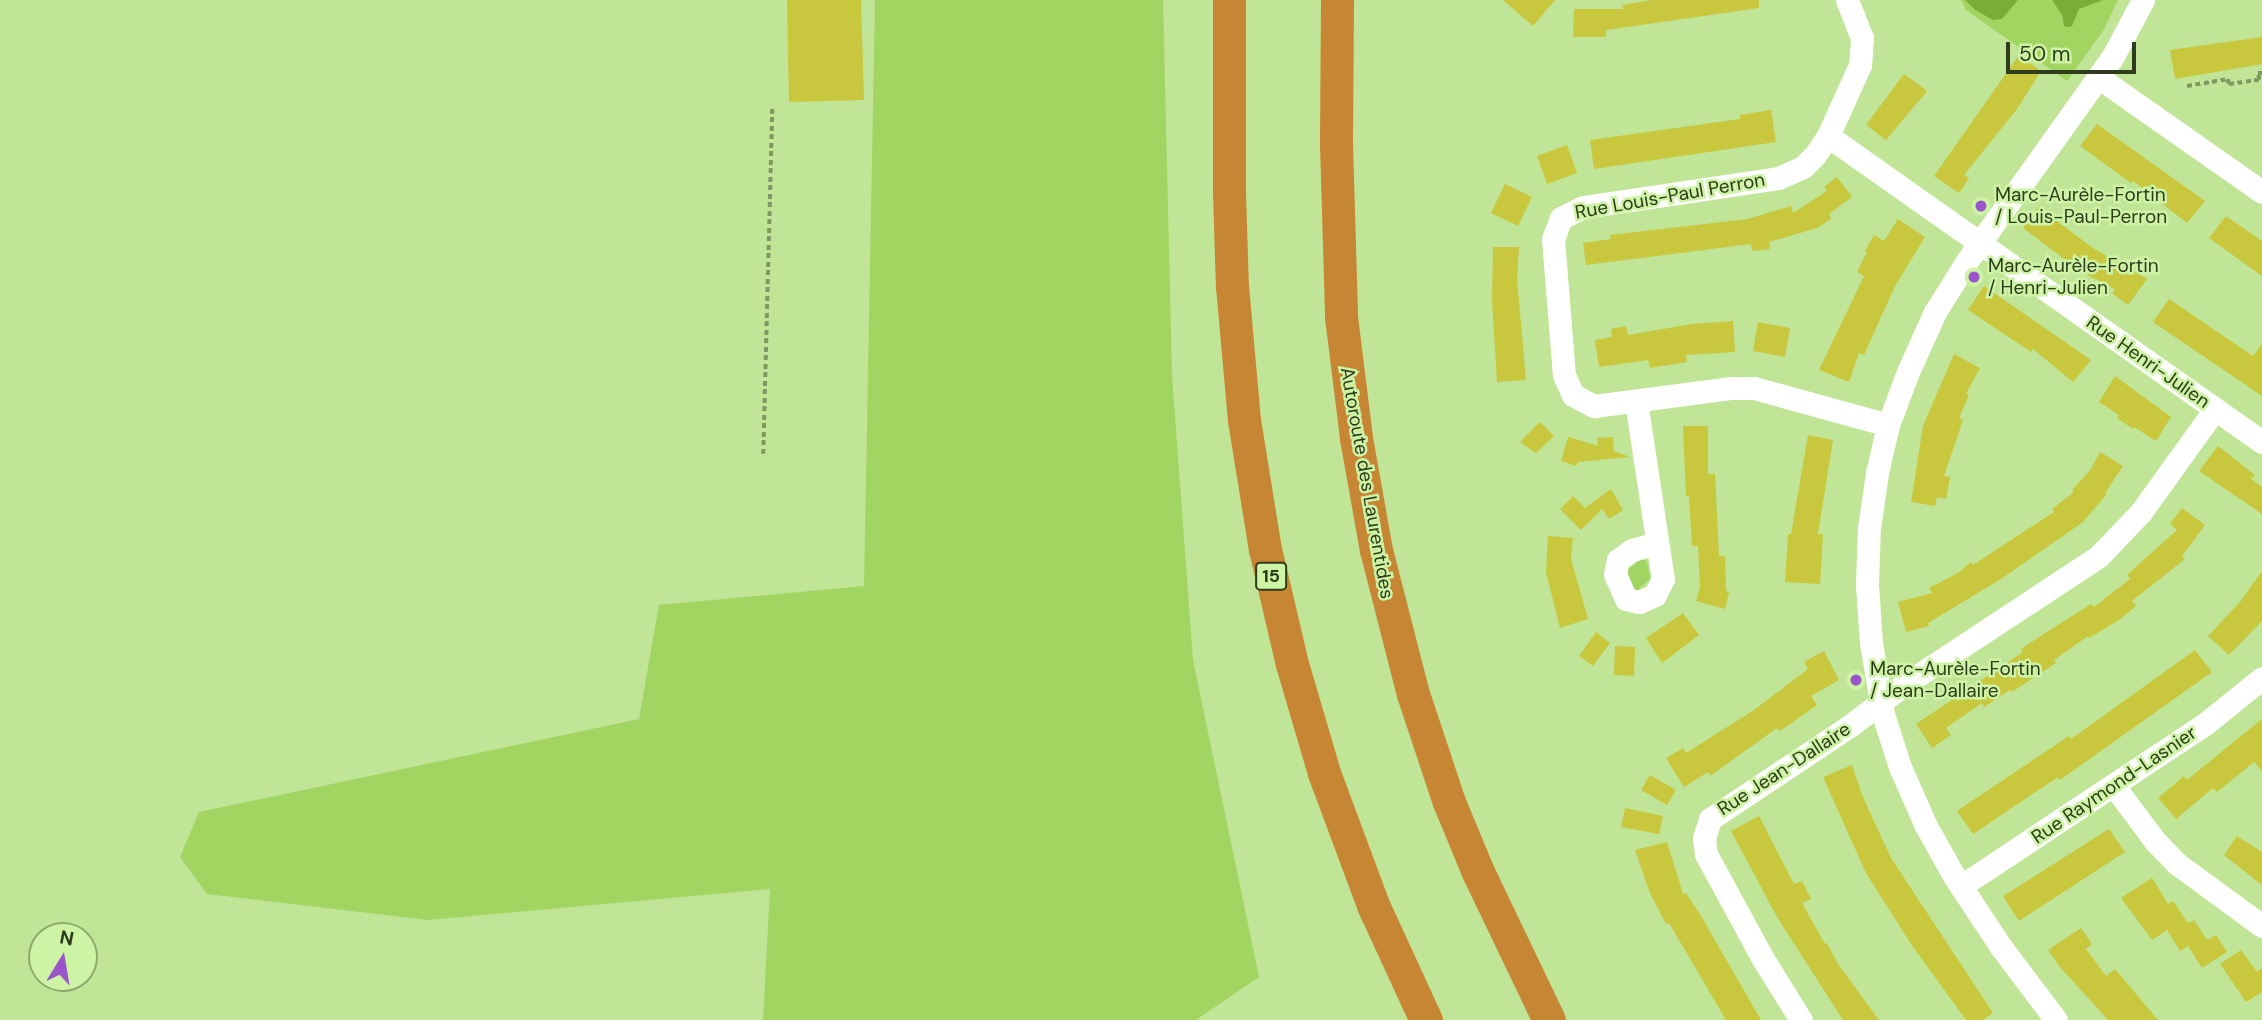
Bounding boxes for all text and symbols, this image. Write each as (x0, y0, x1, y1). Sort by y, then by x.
scale bar (2010, 28, 2140, 72)
text: 50 m (2019, 40, 2070, 68)
street label: Rue Louis-Paul Perron (1573, 168, 1767, 224)
place label: Marc-Aurèle-Fortin / Louis-Paul-Perron (1995, 184, 2167, 228)
marker: Marc-Aurèle-Fortin / Louis-Paul-Perron (1973, 198, 1989, 214)
place label: Marc-Aurèle-Fortin / Henri-Julien (1988, 255, 2159, 299)
marker: Marc-Aurèle-Fortin / Henri-Julien (1966, 269, 1982, 285)
street label: Rue Henri-Julien (2082, 311, 2214, 413)
street label: Autoroute des Laurentides (1335, 365, 1399, 601)
road number: 15 (1254, 562, 1288, 590)
place label: Marc-Aurèle-Fortin / Jean-Dallaire (1870, 658, 2041, 702)
marker: Marc-Aurèle-Fortin / Jean-Dallaire (1848, 672, 1864, 688)
street label: Rue Jean-Dallaire (1713, 717, 1855, 821)
street label: Rue Raymond-Lasnier (2027, 721, 2201, 849)
north arrow (28, 922, 98, 992)
text: N (58, 924, 76, 951)

